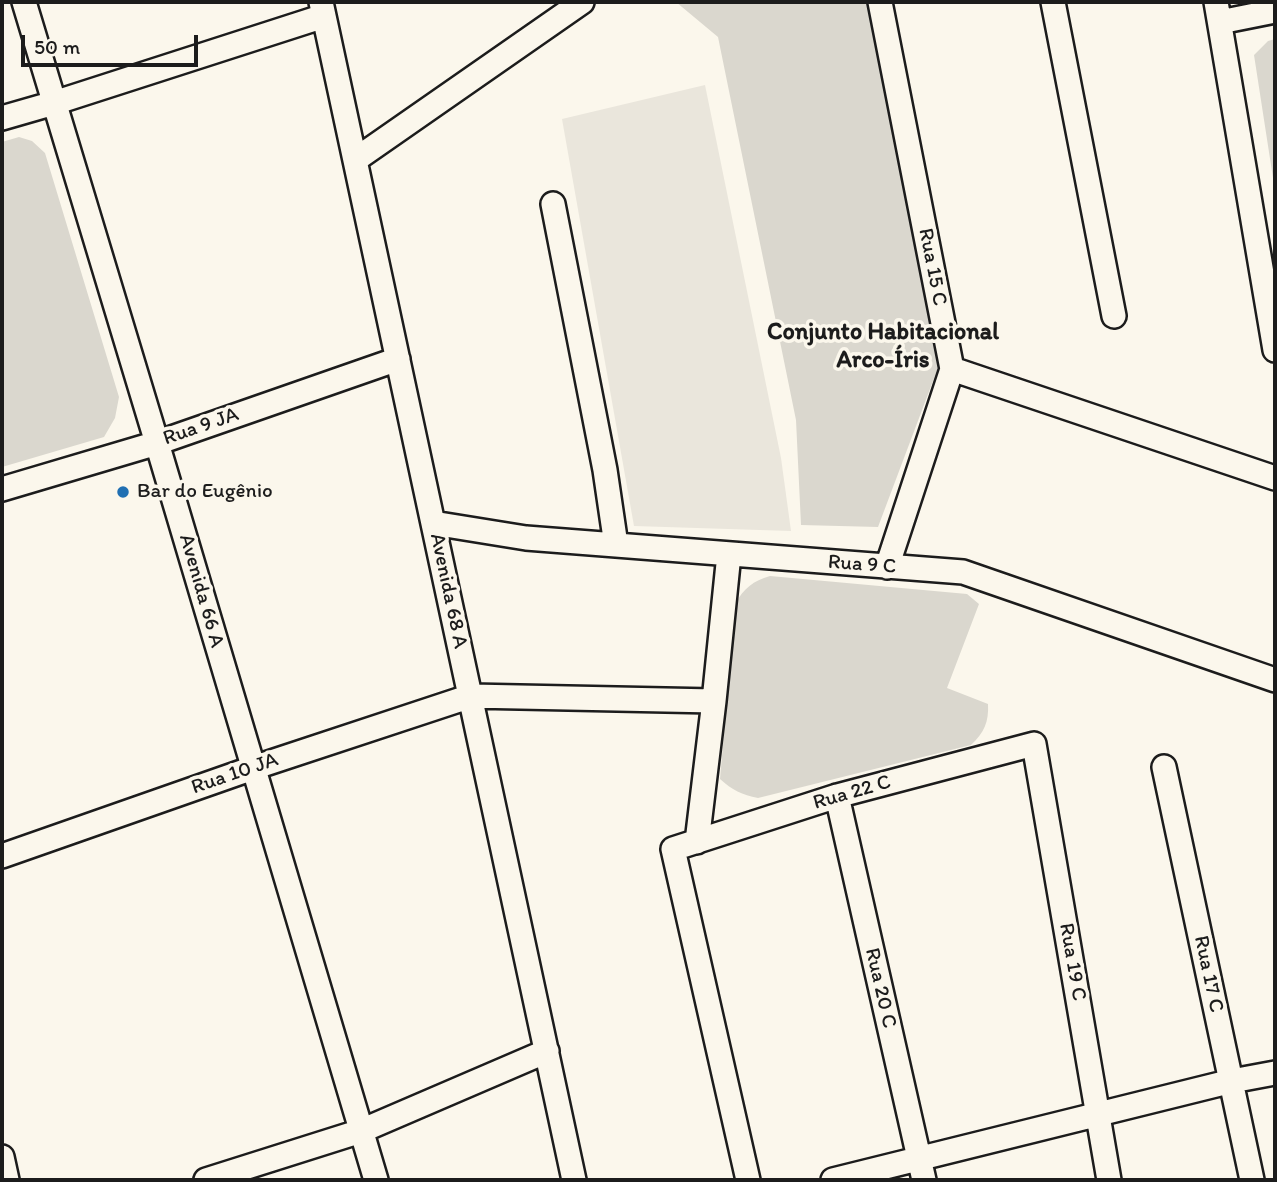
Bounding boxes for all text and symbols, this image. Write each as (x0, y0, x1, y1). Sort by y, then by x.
scale bar (24, 21, 201, 65)
text: 50 m (34, 34, 80, 59)
street label: Rua 15 C (912, 226, 952, 308)
district label: Conjunto Habitacional Arco-Íris (767, 319, 999, 375)
street label: Rua 9 JA (160, 402, 242, 452)
place label: Bar do Eugênio (137, 479, 273, 505)
marker: Bar do Eugênio (115, 484, 131, 500)
street label: Avenida 66 A (173, 531, 229, 651)
street label: Avenida 68 A (423, 531, 473, 651)
street label: Rua 9 C (827, 550, 897, 580)
street label: Rua 10 JA (188, 747, 282, 801)
street label: Rua 22 C (810, 770, 894, 816)
street label: Rua 19 C (1053, 921, 1091, 1003)
street label: Rua 17 C (1188, 933, 1228, 1015)
street label: Rua 20 C (859, 945, 901, 1031)

